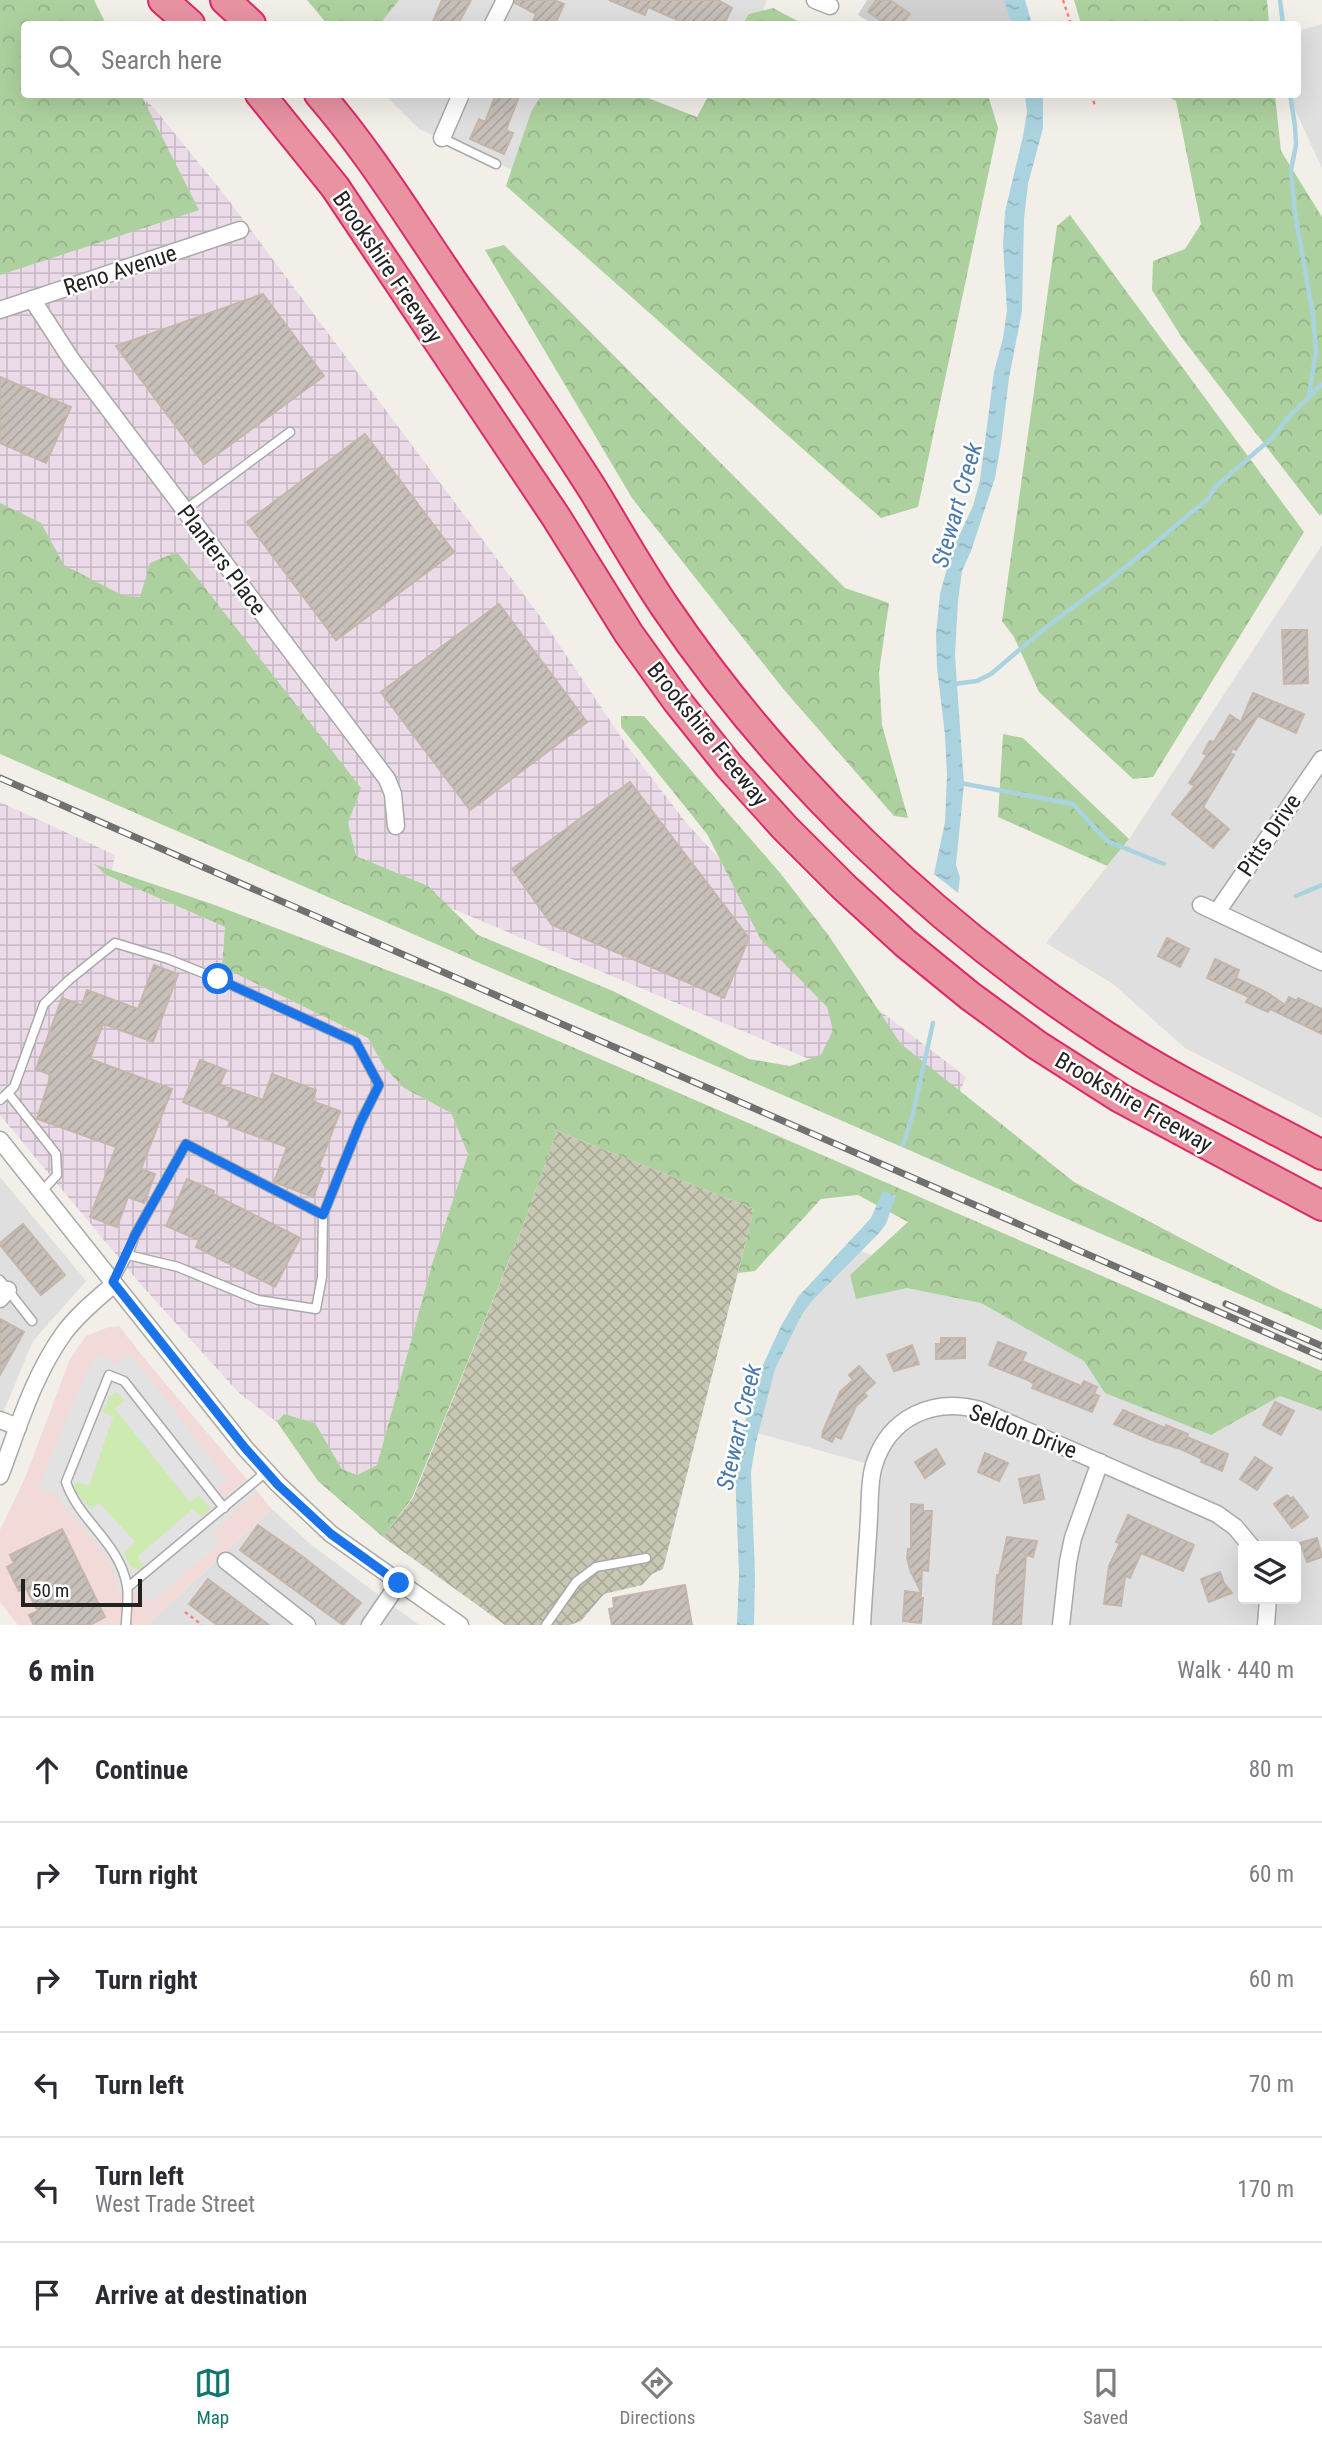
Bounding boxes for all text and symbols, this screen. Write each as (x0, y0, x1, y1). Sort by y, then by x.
search box (21, 21, 1301, 98)
icon: search (45, 41, 83, 79)
text: Search here (101, 45, 222, 75)
street label: Brookshire Freeway (327, 186, 449, 349)
street label: Reno Avenue (60, 240, 180, 301)
water label: Stewart Creek (926, 439, 988, 571)
street label: Planters Place (171, 500, 272, 621)
street label: Brookshire Freeway (641, 657, 774, 812)
street label: Pitts Drive (1232, 789, 1307, 882)
route start (202, 963, 233, 994)
street label: Brookshire Freeway (1050, 1046, 1218, 1159)
water label: Stewart Creek (711, 1361, 767, 1493)
street label: Seldon Drive (965, 1399, 1081, 1464)
map controls (1238, 1541, 1301, 1604)
button: layers (1238, 1541, 1301, 1604)
route end (383, 1567, 414, 1598)
scale bar (21, 1576, 142, 1608)
text: 50 m (32, 1579, 69, 1602)
text: 6 min (28, 1653, 95, 1688)
text: Walk · 440 m (1177, 1657, 1294, 1684)
icon: ahead (28, 1751, 66, 1789)
text: Continue (95, 1755, 188, 1785)
text: 80 m (1249, 1756, 1294, 1783)
icon: right (28, 1856, 66, 1894)
text: Turn right (95, 1860, 197, 1890)
text: 60 m (1249, 1861, 1294, 1888)
icon: right (28, 1961, 66, 1999)
text: Turn right (95, 1965, 197, 1995)
text: 60 m (1249, 1966, 1294, 1993)
icon: left (28, 2066, 66, 2104)
text: Turn left (95, 2070, 184, 2100)
text: 70 m (1249, 2071, 1294, 2098)
text: Turn left (95, 2161, 184, 2191)
icon: left (28, 2171, 66, 2209)
text: 170 m (1237, 2176, 1294, 2203)
text: West Trade Street (95, 2191, 255, 2218)
icon: arrive (28, 2276, 66, 2314)
text: Arrive at destination (95, 2280, 307, 2310)
tab: Map (194, 2364, 232, 2429)
tab: Directions (619, 2364, 695, 2429)
tab: Saved (1083, 2364, 1128, 2429)

